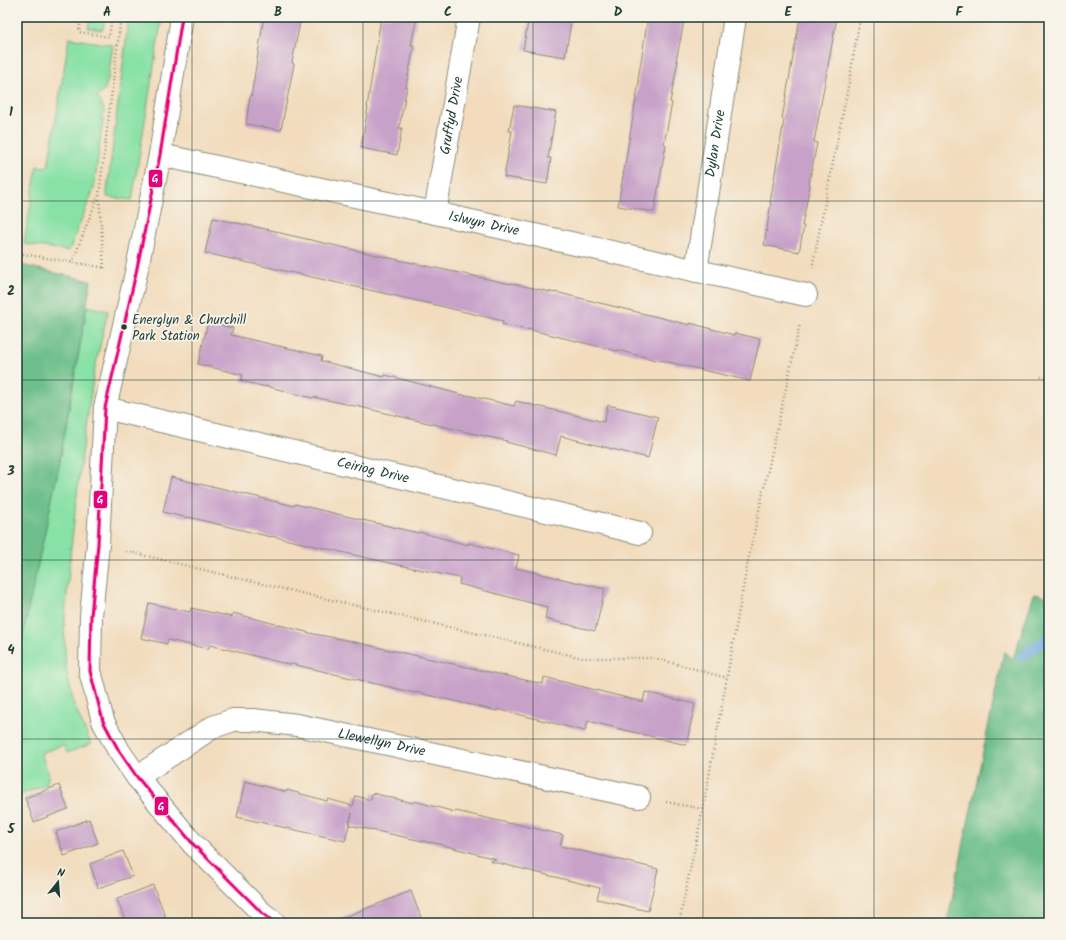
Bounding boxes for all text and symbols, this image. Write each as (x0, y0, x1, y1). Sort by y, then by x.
text: A (103, 2, 111, 23)
text: B (274, 2, 282, 23)
text: C (444, 2, 452, 23)
text: D (614, 2, 623, 23)
text: E (784, 2, 792, 23)
text: F (955, 2, 963, 23)
street label: Gruffyd Drive (434, 74, 470, 156)
text: 1 (9, 102, 13, 123)
street label: Dylan Drive (700, 108, 732, 179)
line badge: G (148, 169, 163, 188)
text: G (152, 170, 158, 188)
street label: Islwyn Drive (446, 205, 522, 242)
text: 2 (7, 281, 15, 302)
place label: Energlyn & Churchill Park Station (132, 310, 246, 347)
marker: Energlyn & Churchill Park Station (119, 322, 129, 332)
street label: Ceiriog Drive (334, 451, 412, 490)
text: 3 (6, 461, 15, 482)
line badge: G (93, 490, 108, 509)
text: G (97, 491, 103, 509)
text: 4 (7, 640, 15, 661)
street label: Llewellyn Drive (336, 723, 428, 763)
line badge: G (154, 796, 169, 816)
text: G (158, 798, 164, 816)
text: 5 (7, 819, 16, 840)
north arrow (38, 862, 78, 902)
text: N (55, 864, 67, 883)

